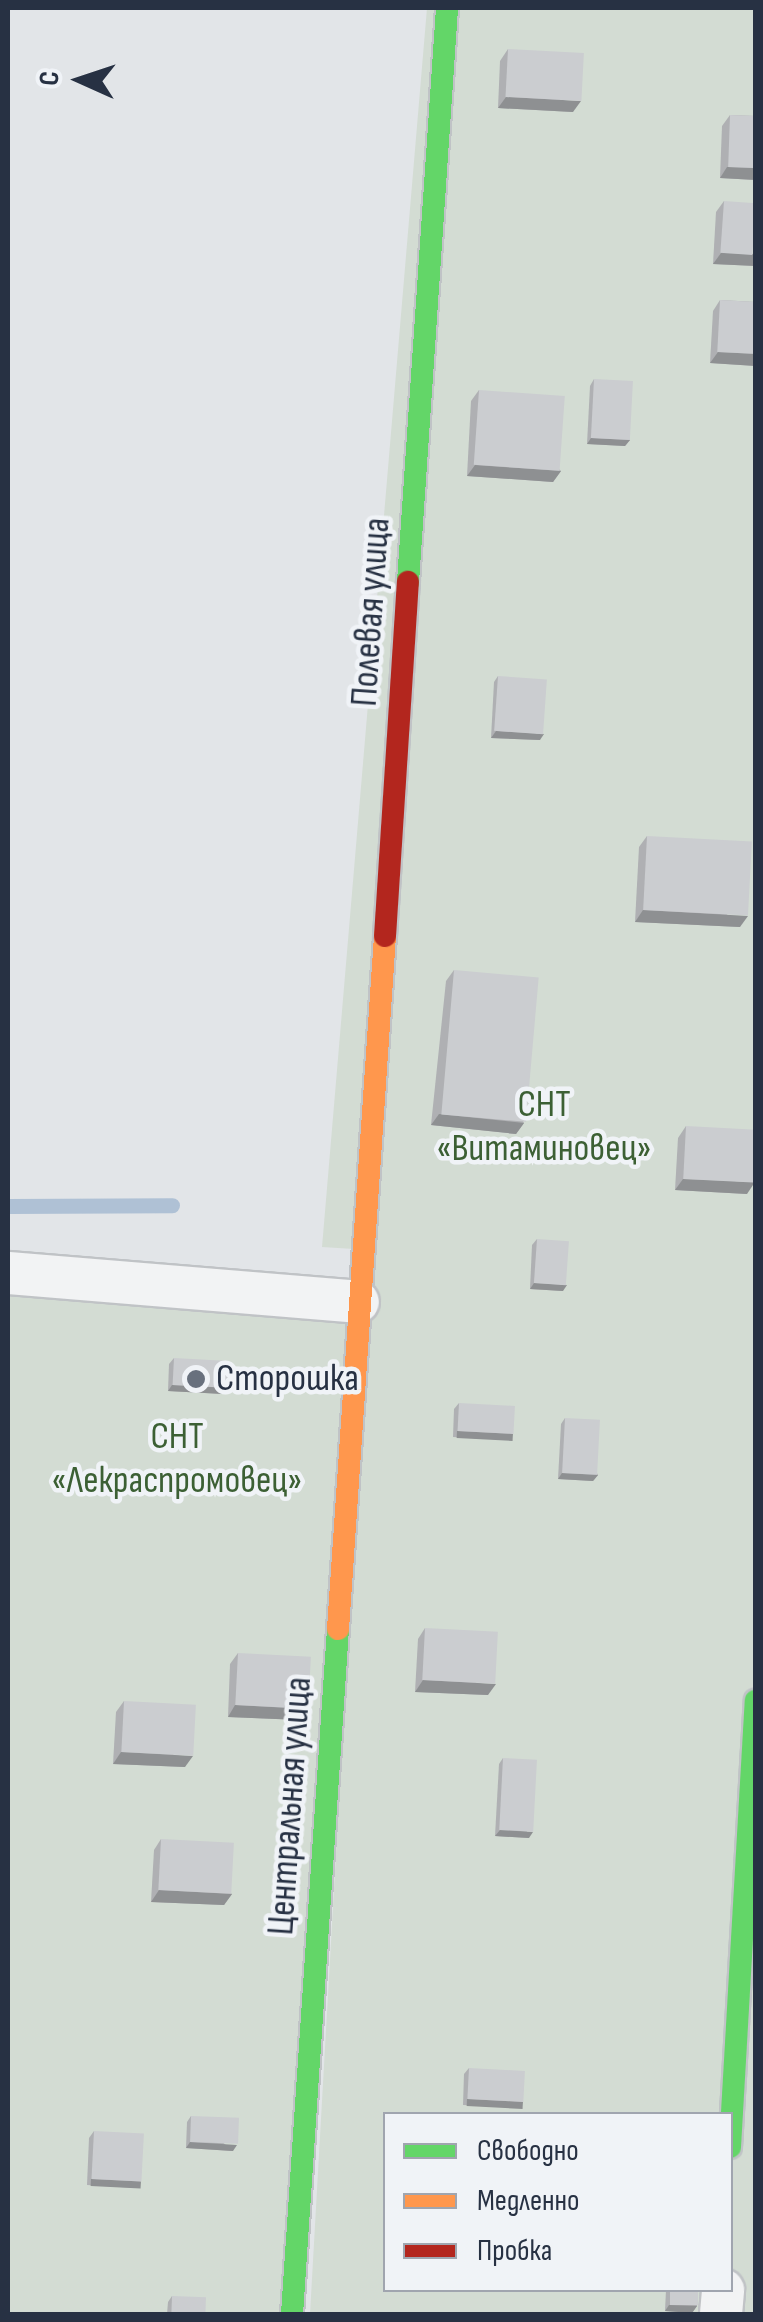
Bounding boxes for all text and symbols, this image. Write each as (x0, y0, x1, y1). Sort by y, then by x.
north arrow (30, 30, 130, 130)
text: С (33, 70, 66, 86)
street label: Полевая улица (342, 516, 400, 708)
park label: СНТ «Витаминовец» (436, 1082, 652, 1172)
place label: Сторошка (216, 1356, 359, 1402)
marker: Сторошка (185, 1368, 207, 1390)
park label: СНТ «Лекраспромовец» (52, 1414, 302, 1504)
street label: Центральная улица (258, 1675, 322, 1937)
legend (383, 2112, 733, 2292)
text: Свободно (477, 2133, 579, 2169)
text: Медленно (477, 2183, 579, 2219)
text: Пробка (477, 2233, 552, 2269)

